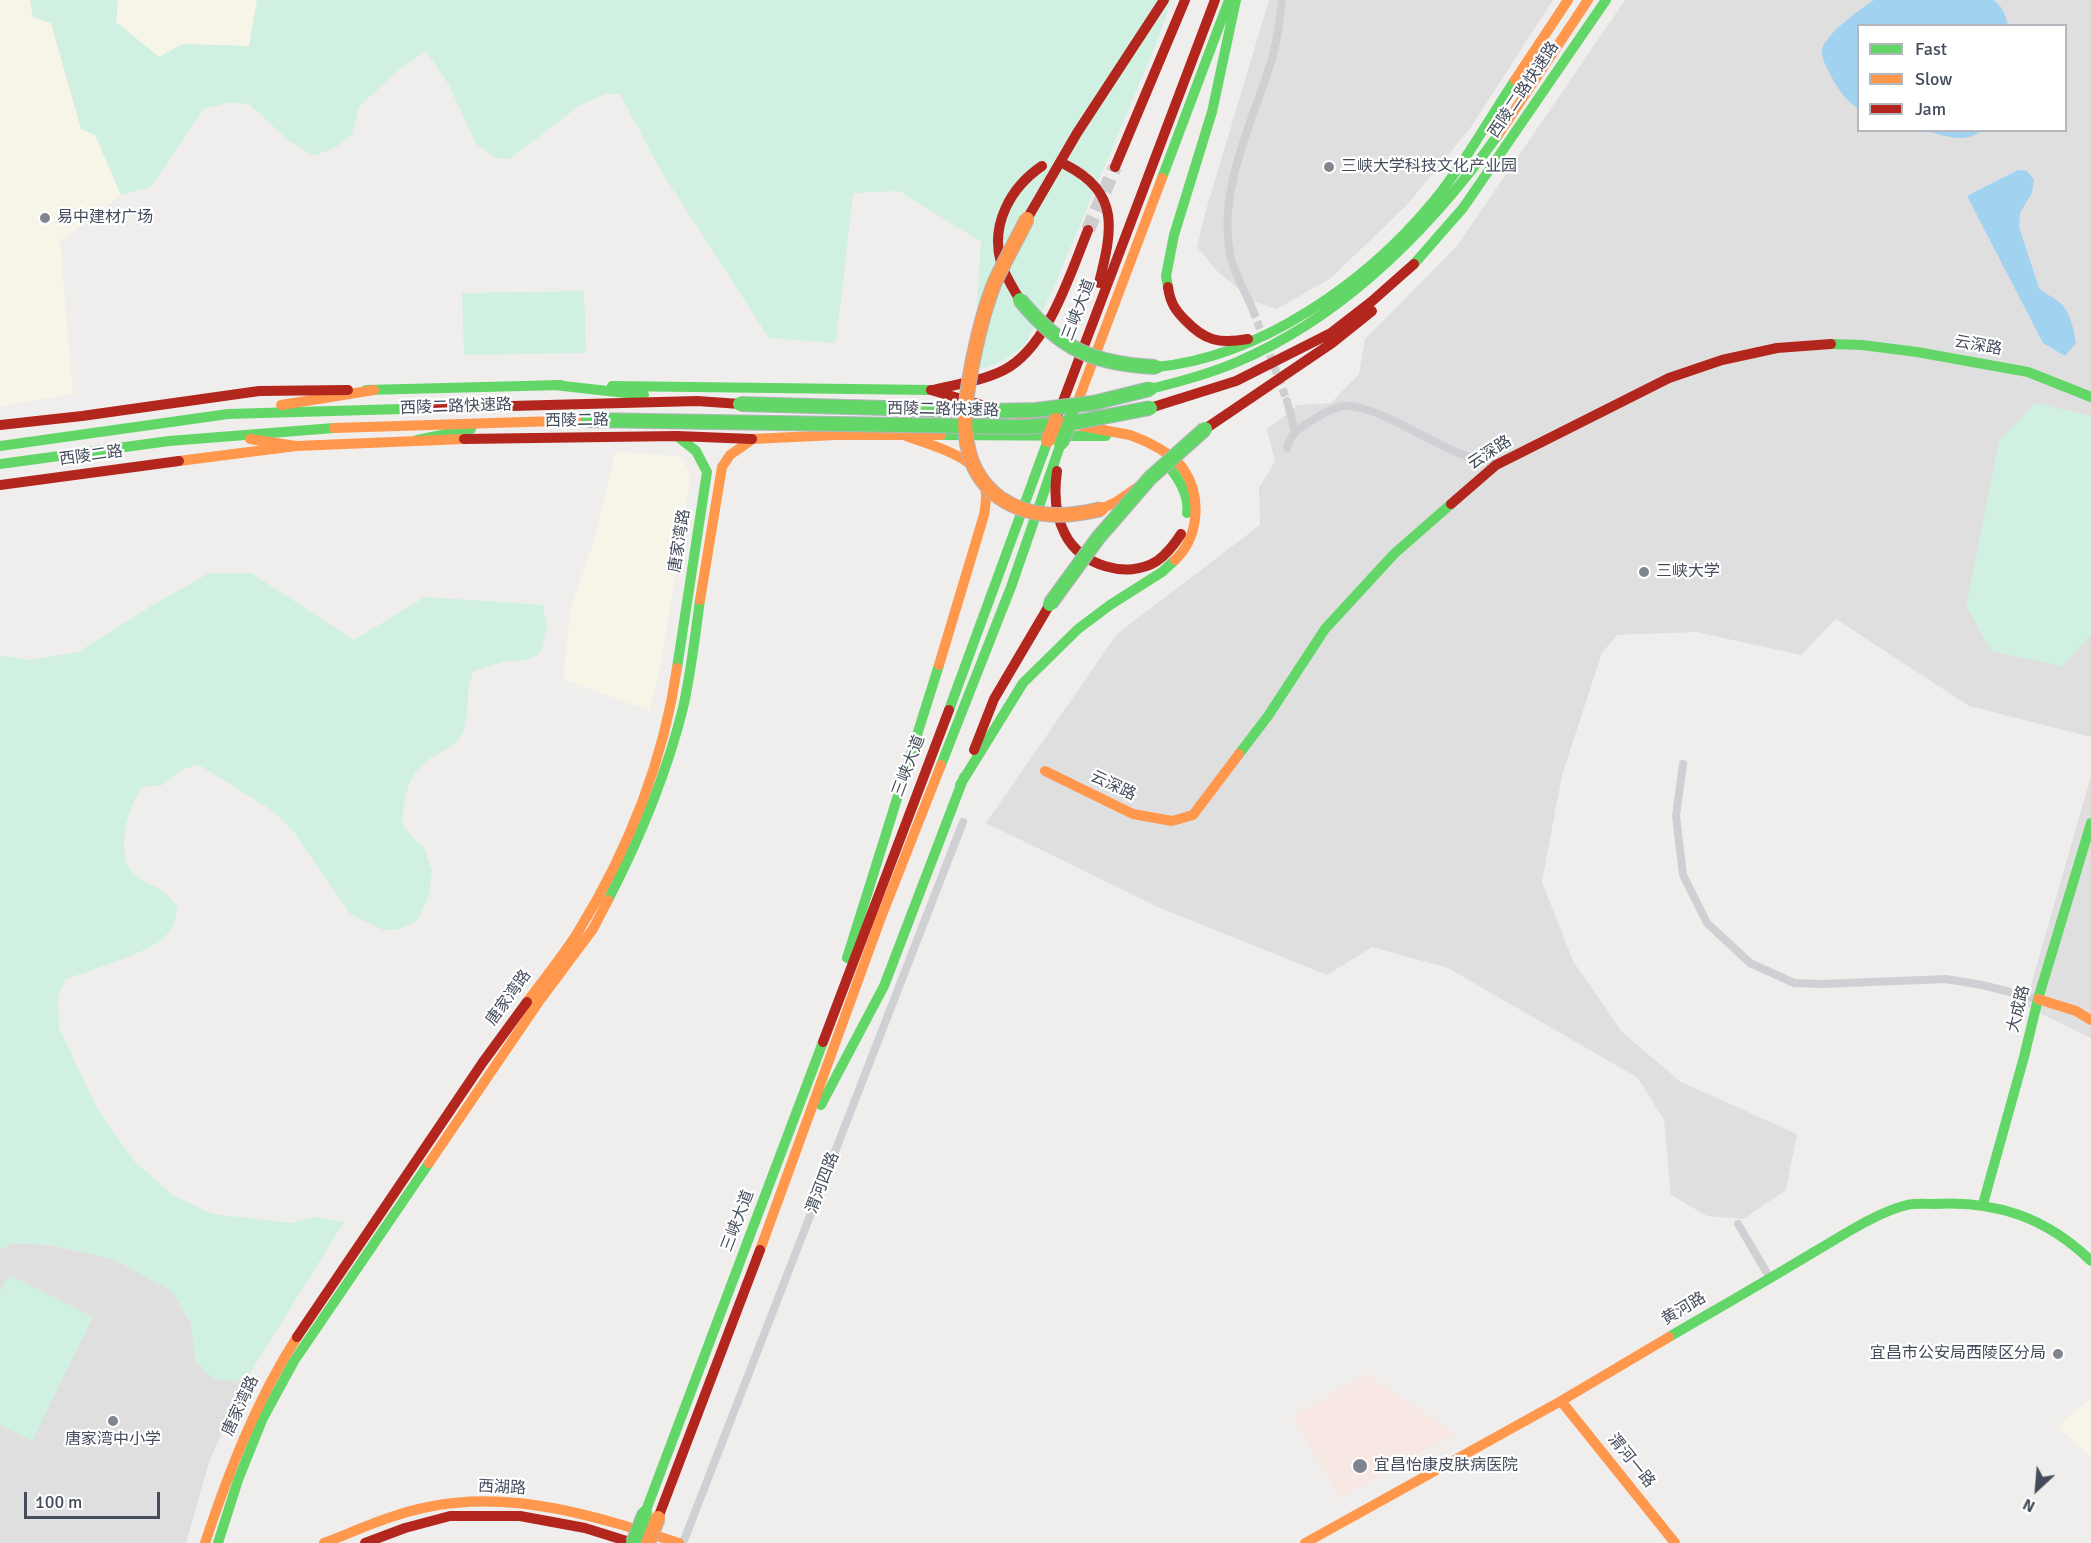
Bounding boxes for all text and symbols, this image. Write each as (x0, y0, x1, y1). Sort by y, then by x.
legend (1857, 24, 2067, 132)
street label: 西陵二路快速路 (1485, 38, 1563, 142)
text: Fast (1915, 38, 1947, 60)
text: Slow (1915, 68, 1952, 90)
text: Jam (1915, 98, 1946, 120)
place label: 三峡大学科技文化产业园 (1341, 157, 1517, 177)
marker: 三峡大学科技文化产业园 (1322, 160, 1336, 174)
place label: 易中建材广场 (57, 208, 153, 228)
marker: 易中建材广场 (38, 211, 52, 225)
street label: 三峡大道 (1059, 277, 1099, 343)
street label: 云深路 (1953, 332, 2003, 360)
street label: 西陵二路快速路 (400, 395, 512, 419)
street label: 西陵二路快速路 (887, 399, 999, 421)
street label: 西陵二路 (545, 411, 609, 431)
street label: 云深路 (1465, 432, 1515, 474)
street label: 西陵二路 (58, 442, 124, 470)
street label: 唐家湾路 (666, 508, 694, 574)
place label: 三峡大学 (1656, 562, 1720, 582)
marker: 三峡大学 (1637, 565, 1651, 579)
street label: 三峡大道 (889, 733, 929, 799)
street label: 云深路 (1087, 767, 1139, 805)
street label: 唐家湾路 (482, 966, 536, 1030)
street label: 大成路 (2004, 983, 2034, 1035)
street label: 渭河四路 (803, 1150, 843, 1216)
street label: 三峡大道 (718, 1188, 758, 1254)
street label: 黄河路 (1658, 1288, 1710, 1330)
place label: 宜昌市公安局西陵区分局 (1870, 1344, 2046, 1364)
marker: 宜昌市公安局西陵区分局 (2051, 1347, 2065, 1361)
street label: 唐家湾路 (219, 1373, 263, 1439)
marker: 唐家湾中小学 (106, 1414, 120, 1428)
place label: 唐家湾中小学 (65, 1430, 161, 1450)
street label: 渭河一路 (1603, 1430, 1659, 1492)
place label: 宜昌怡康皮肤病医院 (1374, 1456, 1518, 1476)
marker: 宜昌怡康皮肤病医院 (1351, 1457, 1369, 1475)
north arrow (2007, 1459, 2067, 1519)
street label: 西湖路 (478, 1477, 526, 1499)
scale bar (27, 1480, 164, 1518)
text: 100 m (35, 1491, 82, 1513)
text: N (2020, 1494, 2039, 1517)

